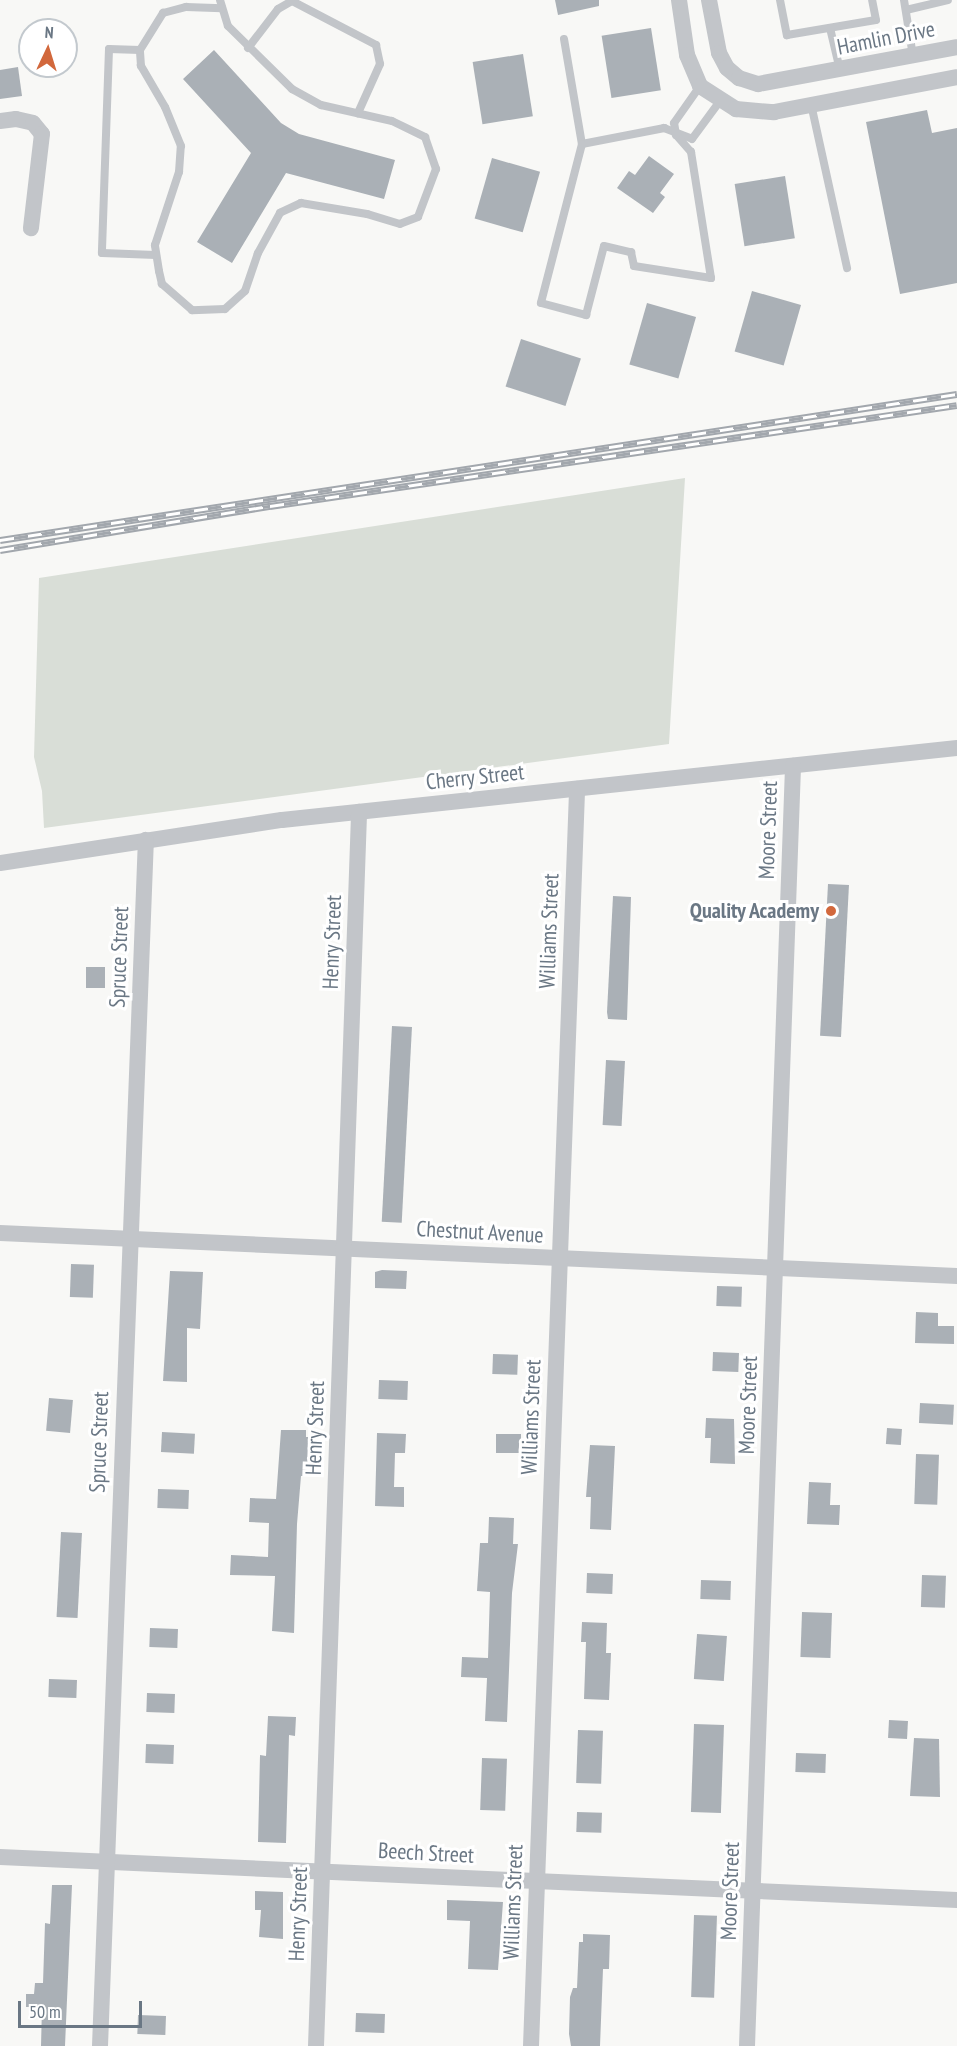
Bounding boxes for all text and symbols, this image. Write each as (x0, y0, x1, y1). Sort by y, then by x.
street label: Hamlin Drive (835, 16, 937, 60)
north arrow (18, 18, 78, 78)
text: N (44, 22, 54, 42)
street label: Cherry Street (424, 759, 526, 795)
street label: Moore Street (753, 780, 783, 880)
street label: Williams Street (534, 873, 564, 989)
street label: Henry Street (317, 894, 347, 990)
place label: Quality Academy (688, 898, 819, 924)
marker: Quality Academy (824, 904, 838, 918)
street label: Spruce Street (104, 906, 134, 1008)
street label: Chestnut Avenue (415, 1215, 545, 1249)
street label: Moore Street (733, 1355, 763, 1455)
street label: Williams Street (516, 1359, 546, 1475)
street label: Henry Street (300, 1380, 330, 1476)
street label: Spruce Street (84, 1391, 114, 1493)
street label: Beech Street (377, 1837, 475, 1869)
street label: Moore Street (715, 1841, 745, 1941)
street label: Williams Street (498, 1844, 528, 1960)
street label: Henry Street (283, 1866, 313, 1962)
scale bar (21, 1989, 146, 2027)
text: 50 m (29, 2000, 61, 2023)

